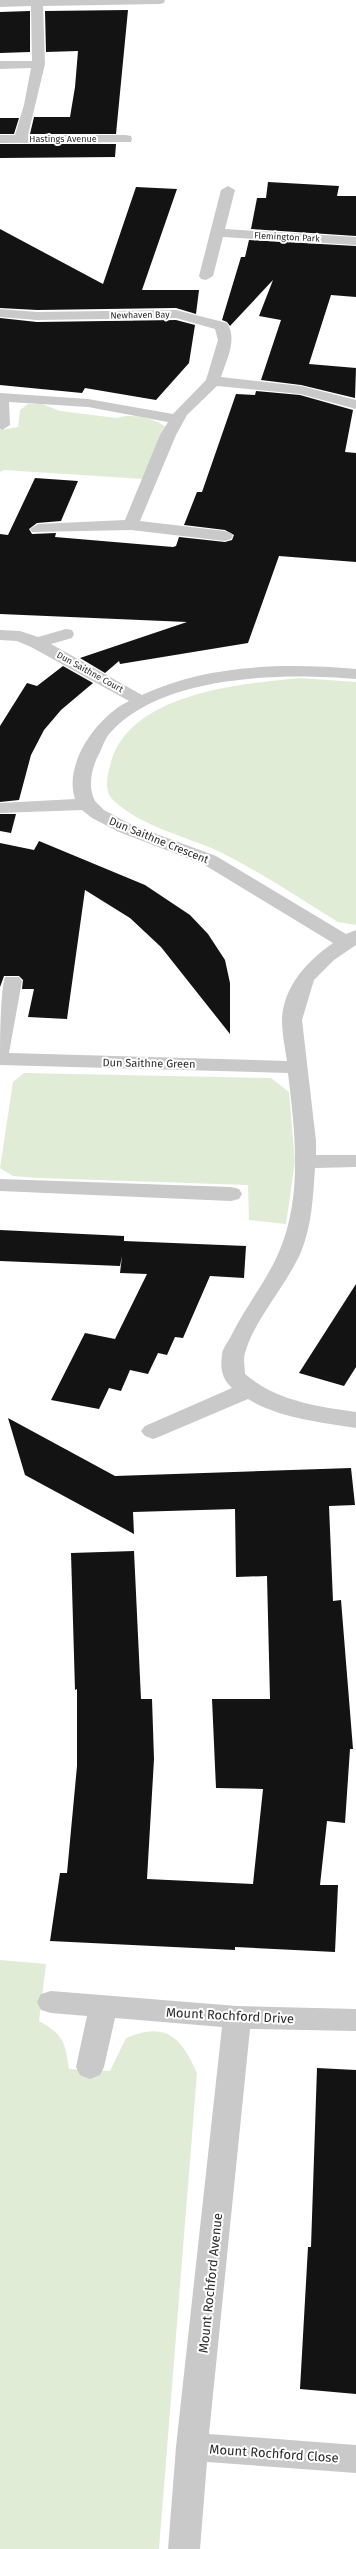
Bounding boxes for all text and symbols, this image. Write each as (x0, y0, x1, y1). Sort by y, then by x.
street label: Hastings Avenue (29, 134, 97, 144)
street label: Flemington Park (254, 230, 320, 244)
street label: Newhaven Bay (110, 309, 170, 321)
street label: Dun Saithne Court (55, 650, 126, 695)
street label: Dun Saithne Crescent (107, 815, 211, 866)
street label: Dun Saithne Green (102, 1056, 196, 1071)
street label: Mount Rochford Drive (166, 2005, 294, 2026)
street label: Mount Rochford Avenue (196, 2212, 225, 2354)
street label: Mount Rochford Close (209, 2442, 339, 2465)

